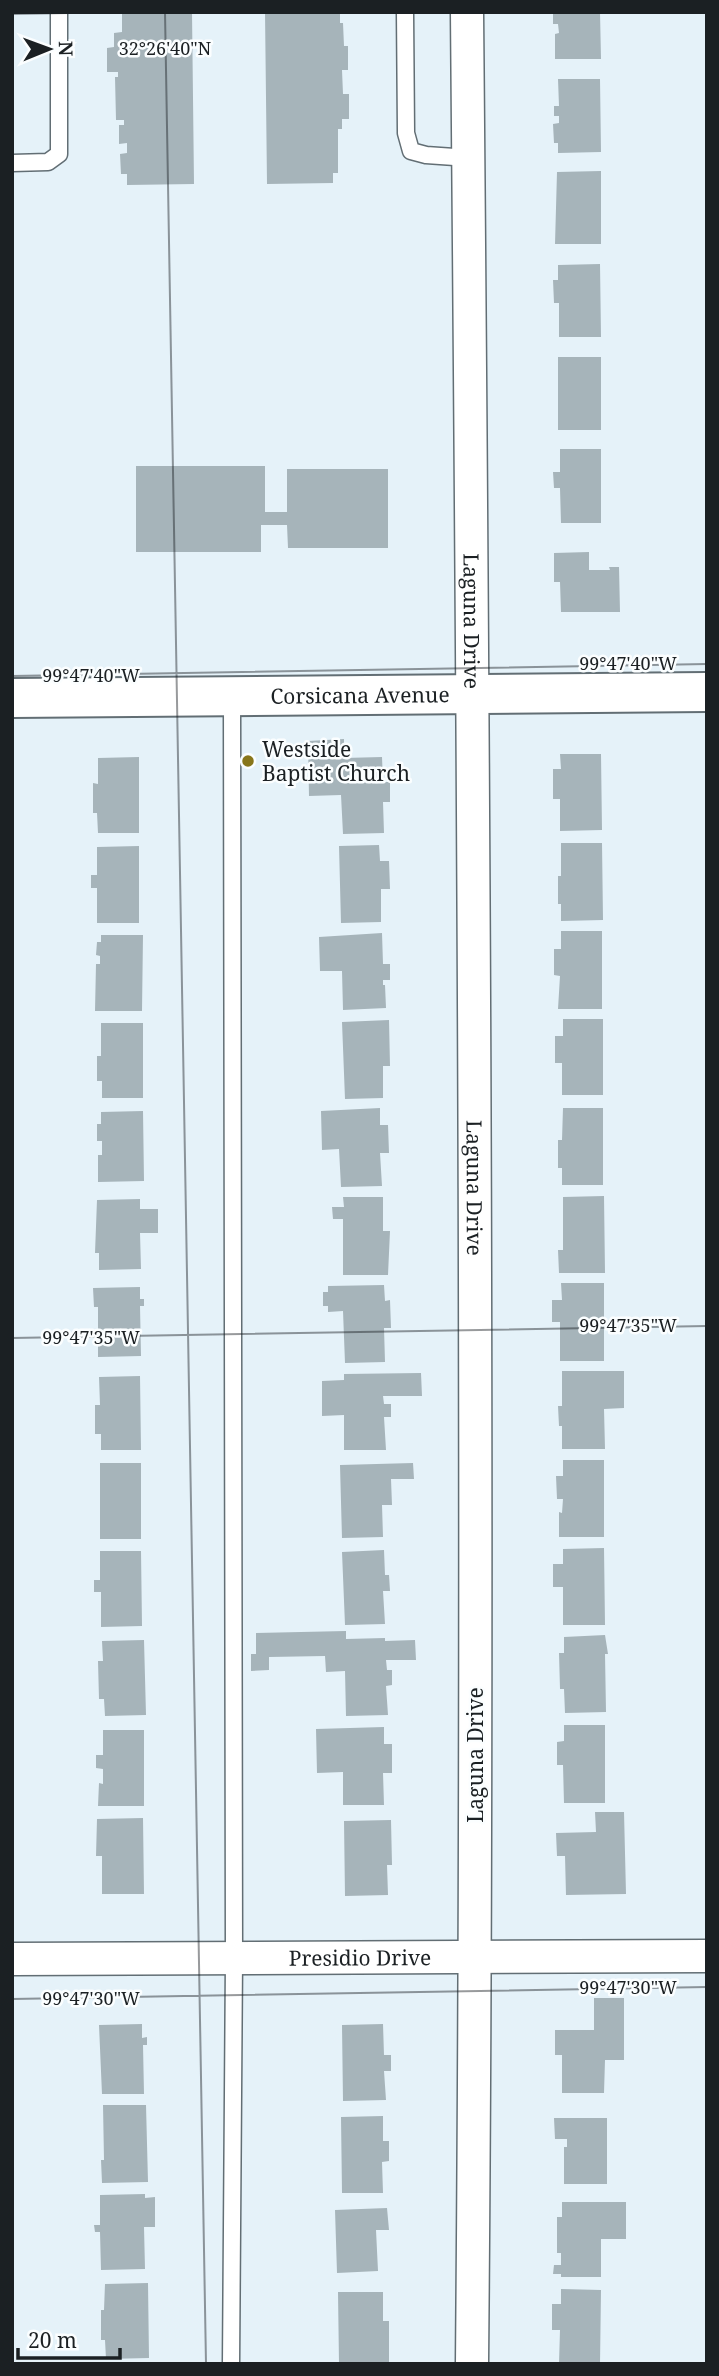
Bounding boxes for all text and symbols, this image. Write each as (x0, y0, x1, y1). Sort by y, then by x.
north arrow (14, 14, 84, 84)
text: 32°26'40"N (119, 36, 212, 60)
text: N (53, 41, 79, 56)
street label: Laguna Drive (457, 553, 486, 689)
text: 99°47'40"W (579, 651, 677, 675)
text: 99°47'40"W (42, 663, 140, 687)
street label: Corsicana Avenue (270, 680, 450, 710)
place label: Westside Baptist Church (262, 735, 410, 787)
marker: Westside Baptist Church (240, 753, 256, 769)
street label: Laguna Drive (461, 1120, 489, 1256)
text: 99°47'35"W (579, 1313, 677, 1337)
text: 99°47'35"W (42, 1325, 140, 1349)
street label: Laguna Drive (461, 1687, 489, 1823)
street label: Presidio Drive (289, 1943, 431, 1972)
text: 99°47'30"W (579, 1975, 677, 1999)
text: 99°47'30"W (42, 1986, 140, 2010)
scale bar (18, 2316, 119, 2360)
text: 20 m (28, 2326, 77, 2354)

